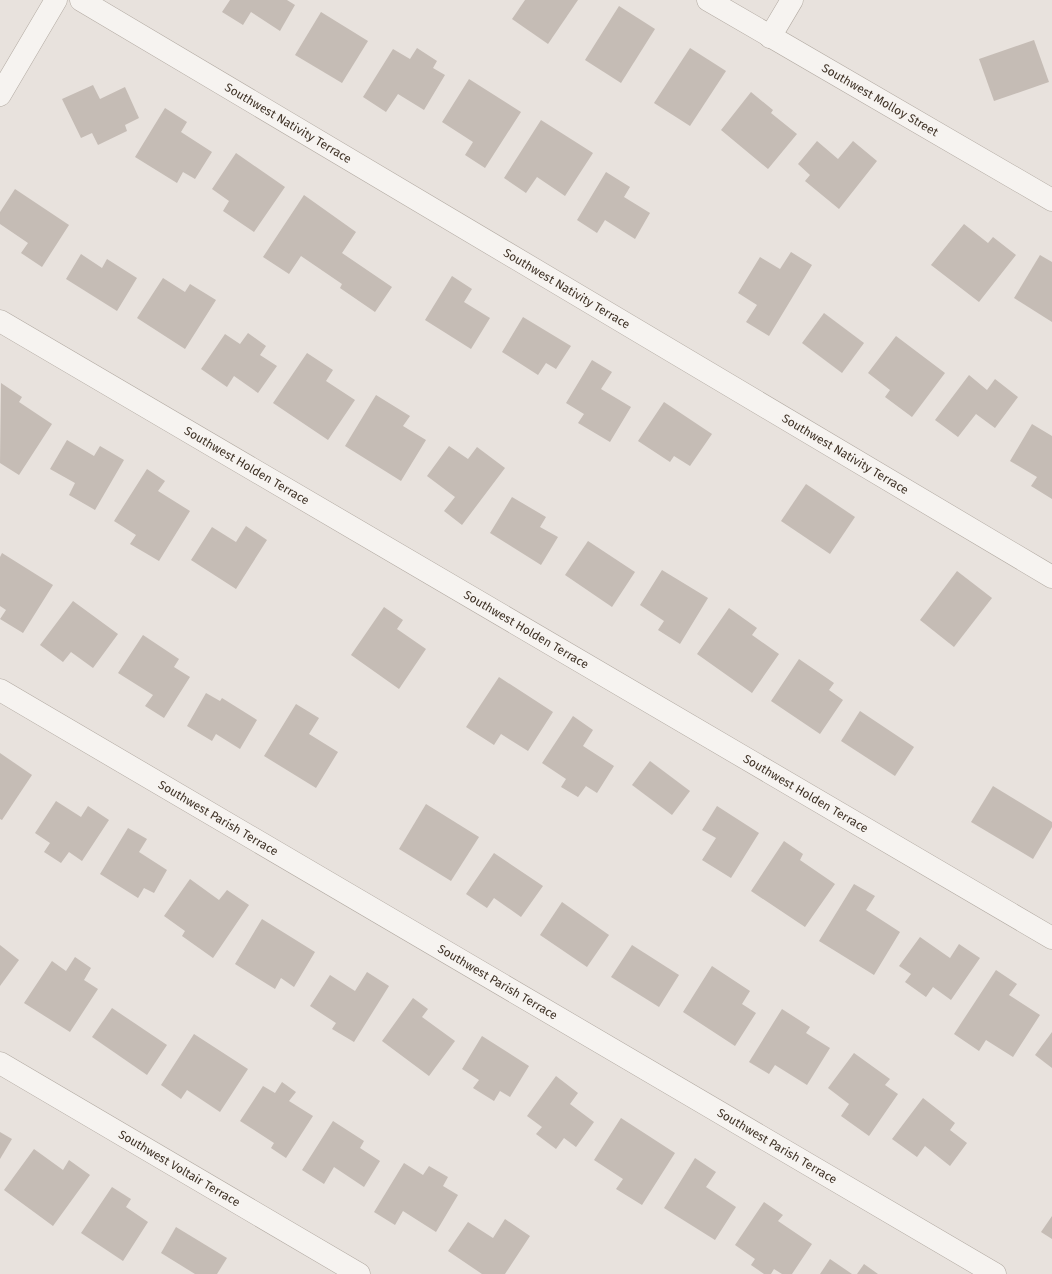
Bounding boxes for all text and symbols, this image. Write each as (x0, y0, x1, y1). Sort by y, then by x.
street label: Southwest Molloy Street (819, 61, 941, 140)
street label: Southwest Nativity Terrace (222, 80, 354, 166)
street label: Southwest Nativity Terrace (501, 246, 633, 332)
street label: Southwest Nativity Terrace (779, 411, 911, 497)
street label: Southwest Holden Terrace (182, 424, 312, 508)
street label: Southwest Holden Terrace (461, 588, 591, 672)
street label: Southwest Holden Terrace (741, 751, 871, 836)
street label: Southwest Parish Terrace (156, 777, 281, 859)
street label: Southwest Parish Terrace (435, 941, 560, 1023)
street label: Southwest Parish Terrace (715, 1105, 839, 1187)
street label: Southwest Voltair Terrace (116, 1127, 243, 1210)

